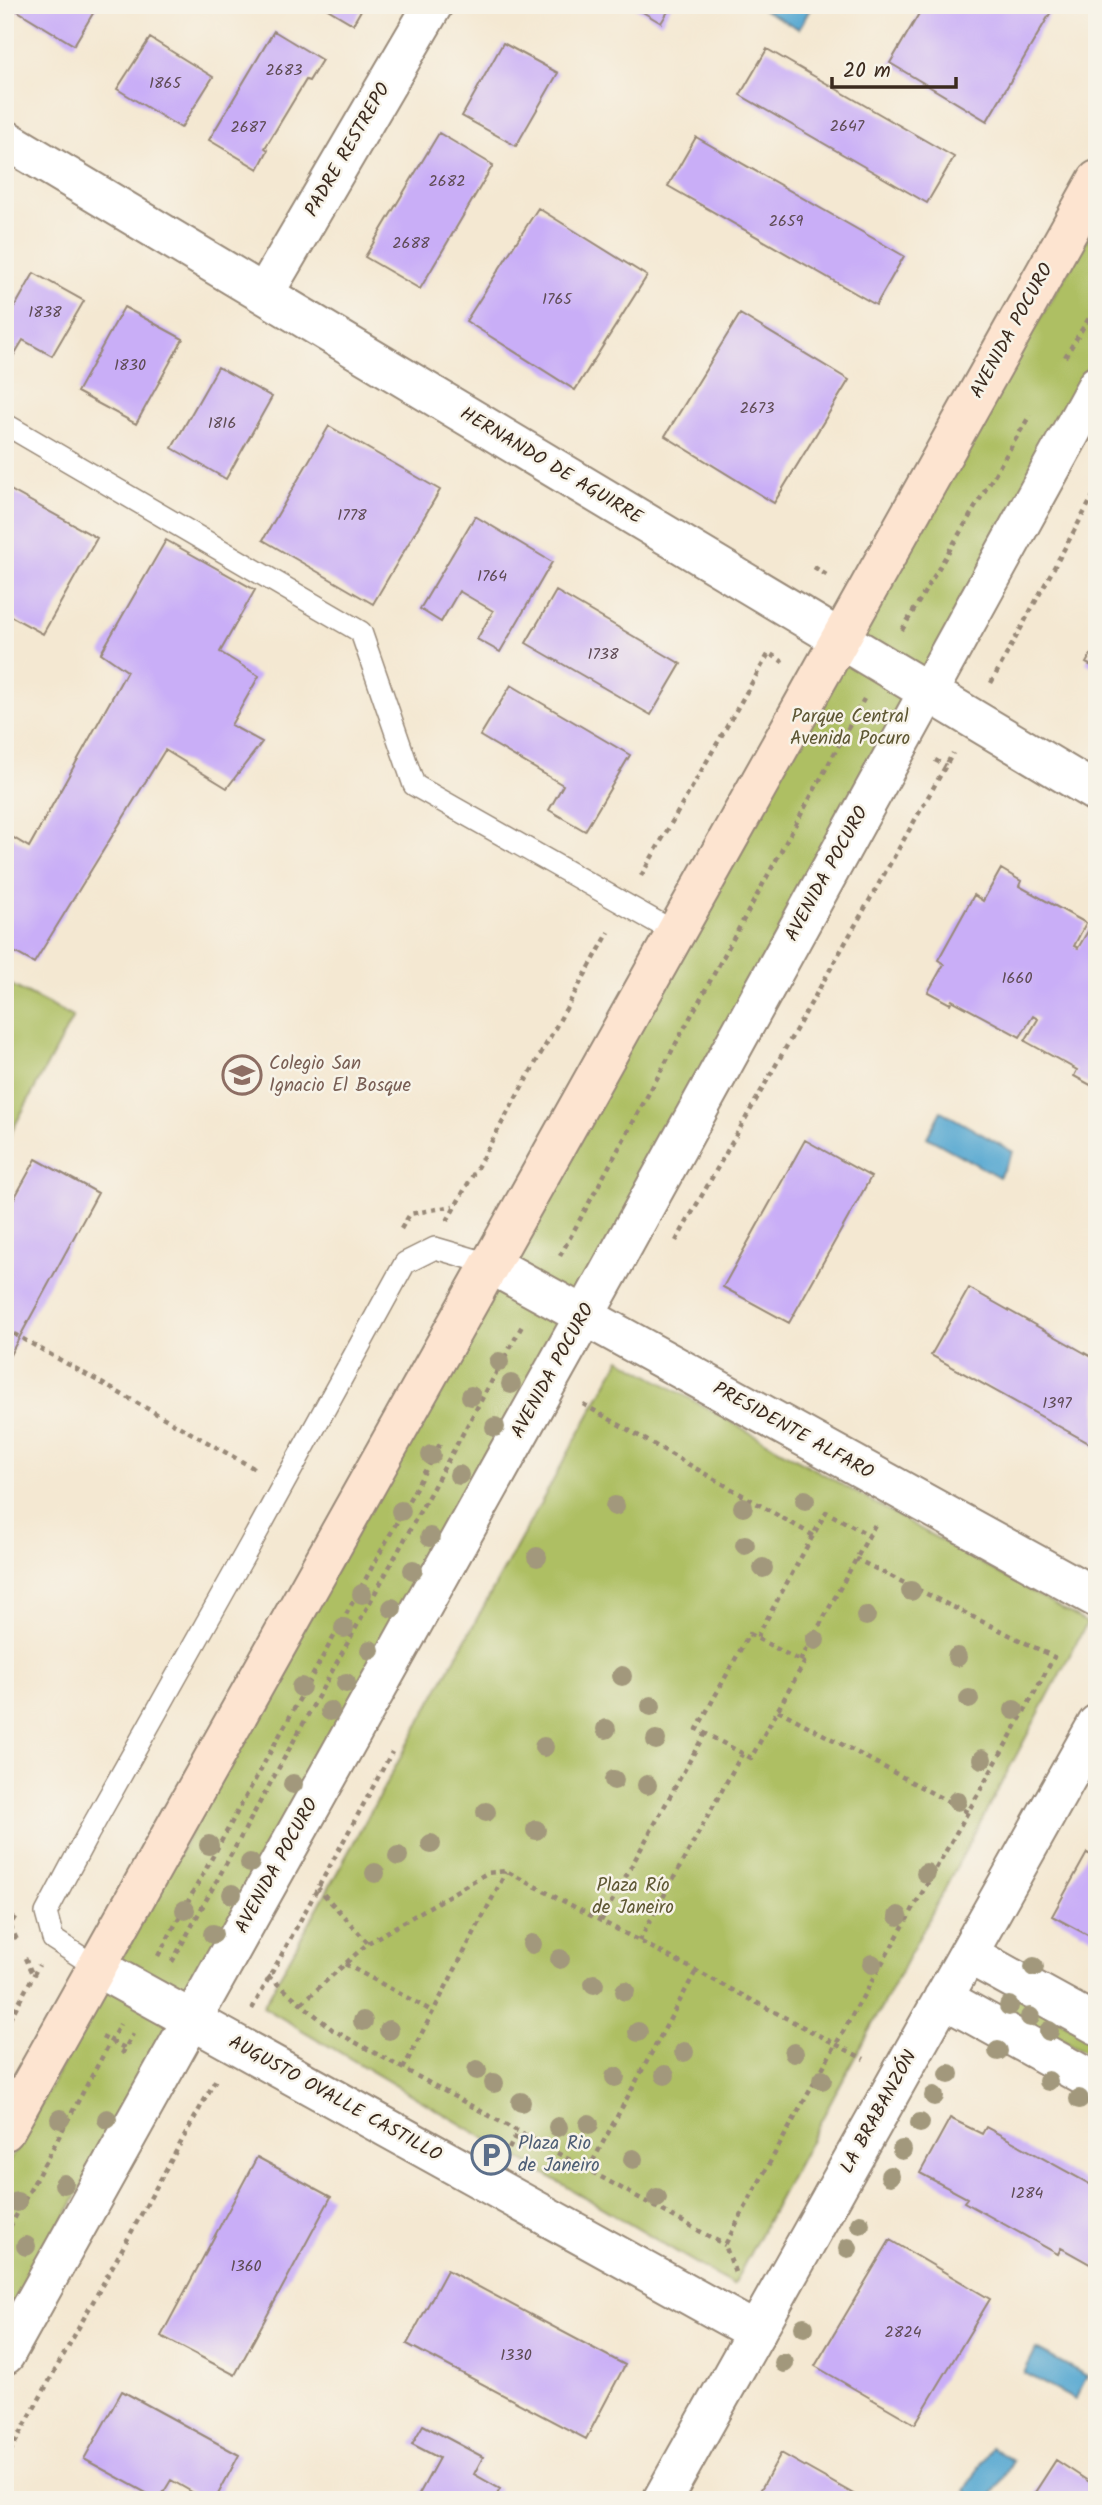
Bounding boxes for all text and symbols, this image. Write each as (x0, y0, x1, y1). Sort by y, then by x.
scale bar (832, 46, 957, 90)
text: 20 m (843, 55, 891, 88)
house number: 2683 (266, 58, 302, 83)
house number: 1865 (149, 71, 182, 96)
street label: PADRE RESTREPO (297, 77, 399, 223)
house number: 2647 (830, 114, 865, 139)
house number: 2687 (230, 115, 266, 140)
house number: 2682 (428, 169, 466, 194)
house number: 2659 (769, 209, 803, 234)
house number: 2688 (392, 231, 430, 256)
street label: AVENIDA POCURO (962, 258, 1062, 404)
house number: 1765 (542, 287, 573, 312)
house number: 1838 (28, 300, 62, 325)
house number: 1830 (114, 353, 146, 378)
house number: 2673 (740, 396, 774, 421)
street label: HERNANDO DE AGUIRRE (454, 399, 649, 533)
house number: 1816 (208, 411, 236, 436)
house number: 1778 (337, 503, 367, 528)
house number: 1764 (477, 564, 507, 589)
house number: 1738 (587, 642, 619, 667)
park label: Parque Central Avenida Pocuro (790, 702, 910, 754)
street label: AVENIDA POCURO (777, 801, 877, 947)
house number: 1660 (1002, 966, 1032, 991)
place label: Colegio San Ignacio El Bosque (269, 1049, 411, 1101)
school or university icon: Colegio San Ignacio El Bosque (221, 1054, 263, 1096)
street label: AVENIDA POCURO (503, 1298, 603, 1444)
street label: PRESIDENTE ALFARO (707, 1374, 879, 1488)
house number: 1397 (1042, 1391, 1072, 1416)
street label: AVENIDA POCURO (227, 1793, 327, 1939)
park label: Plaza Río de Janeiro (592, 1871, 674, 1923)
street label: AUGUSTO OVALLE CASTILLO (223, 2028, 447, 2170)
street label: LA BRABANZÓN (833, 2045, 925, 2179)
place label: Plaza Rio de Janeiro (518, 2129, 600, 2181)
parking icon: Plaza Rio de Janeiro (470, 2134, 512, 2176)
house number: 1284 (1011, 2181, 1044, 2206)
house number: 1360 (230, 2254, 262, 2279)
house number: 2824 (884, 2320, 922, 2345)
house number: 1330 (500, 2343, 532, 2368)

